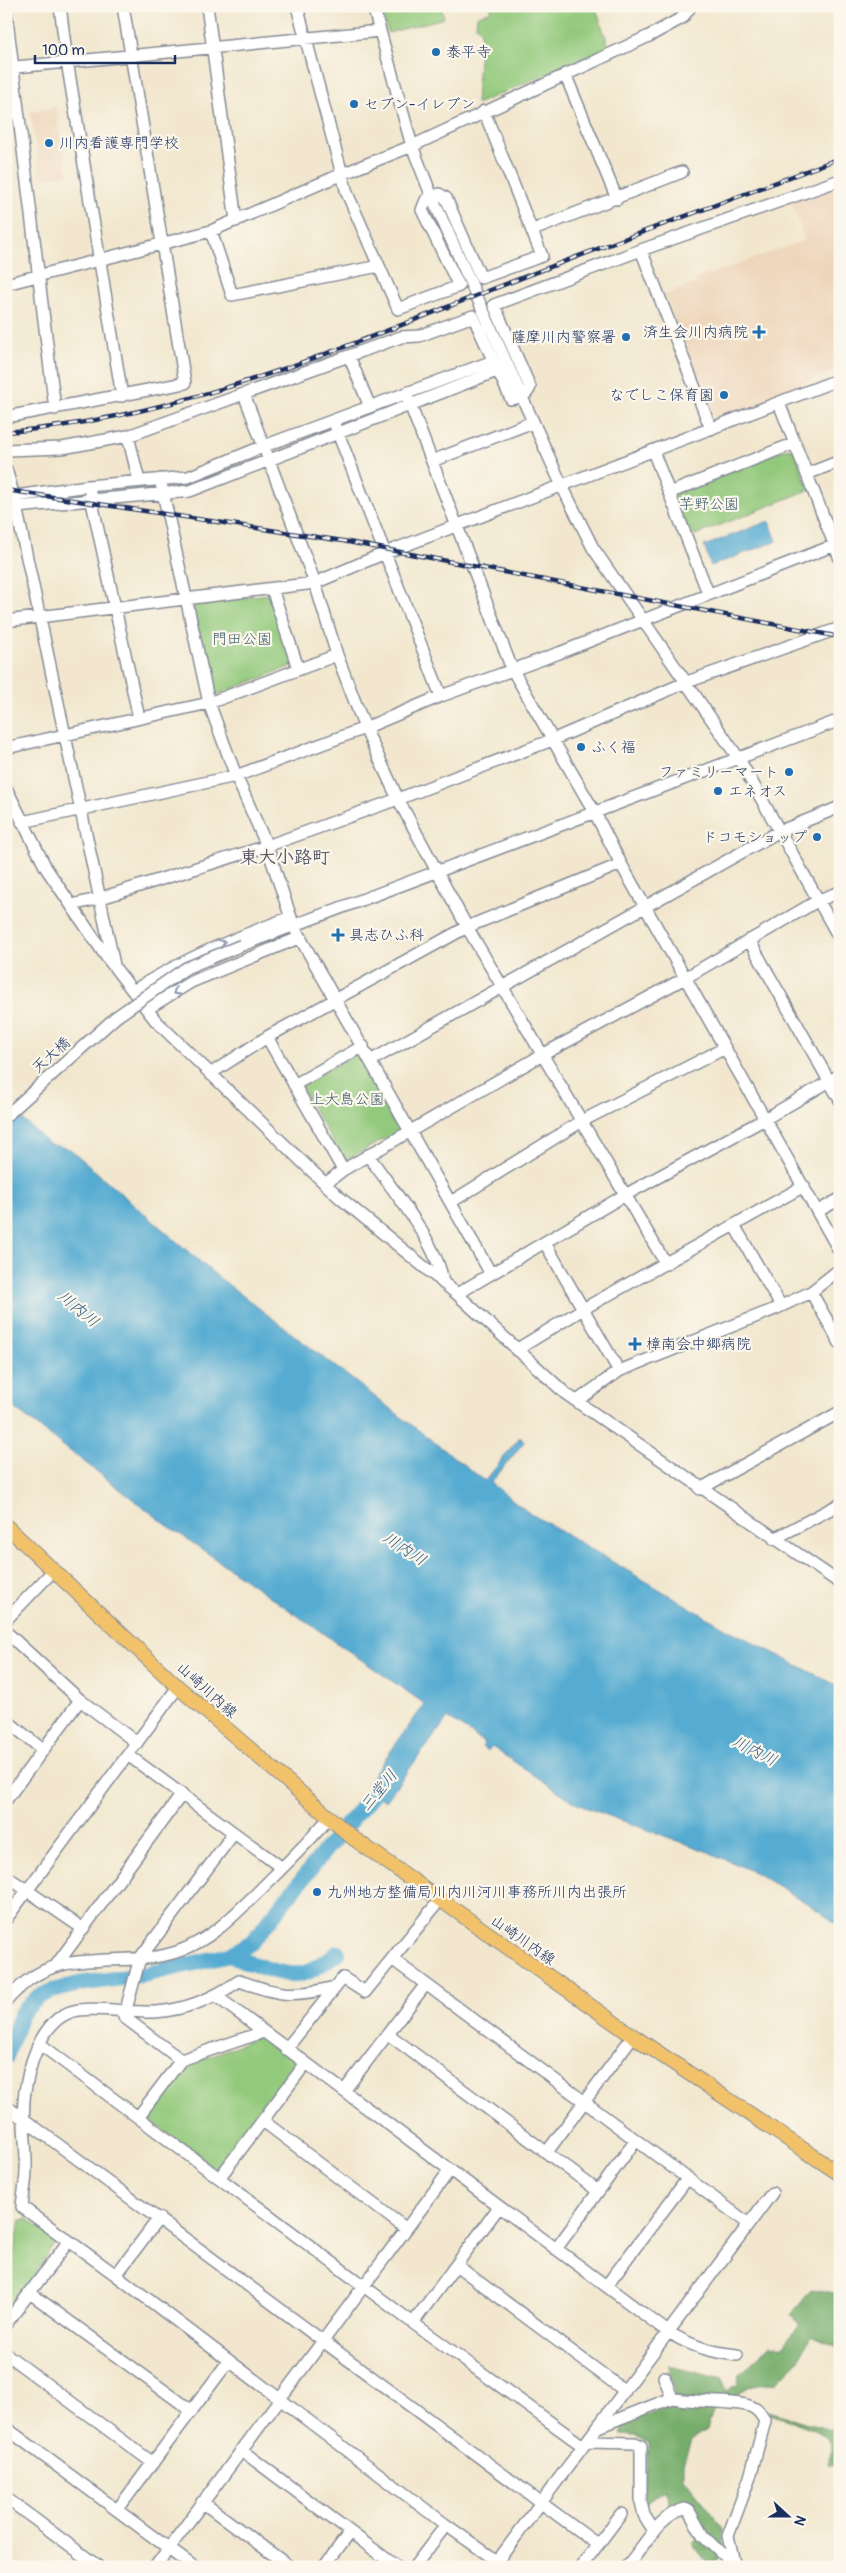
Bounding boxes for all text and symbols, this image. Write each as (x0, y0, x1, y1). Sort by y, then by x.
scale bar (35, 32, 175, 64)
text: 100 m (42, 41, 85, 60)
place label: 泰平寺 (446, 43, 491, 62)
marker: 泰平寺 (430, 46, 442, 58)
place label: セブン-イレブン (364, 95, 475, 114)
marker: セブン-イレブン (348, 98, 360, 110)
place label: 川内看護専門学校 (59, 134, 179, 153)
marker: 川内看護専門学校 (43, 137, 55, 149)
place label: 済生会川内病院 (643, 323, 748, 342)
marker: 済生会川内病院 (752, 325, 766, 339)
place label: 薩摩川内警察署 (511, 328, 616, 347)
marker: 薩摩川内警察署 (620, 331, 632, 343)
place label: なでしこ保育園 (609, 386, 714, 405)
marker: なでしこ保育園 (718, 389, 730, 401)
park label: 芋野公園 (679, 495, 739, 514)
park label: 門田公園 (212, 630, 272, 649)
place label: ふく福 (591, 738, 636, 757)
marker: ふく福 (575, 741, 587, 753)
place label: ファミリーマート (659, 763, 779, 782)
marker: ファミリーマート (783, 766, 795, 778)
place label: エネオス (728, 782, 787, 801)
marker: エネオス (712, 785, 724, 797)
place label: ドコモショップ (703, 828, 807, 847)
marker: ドコモショップ (811, 831, 823, 843)
district label: 東大小路町 (240, 846, 330, 869)
place label: 具志ひふ科 (349, 926, 424, 945)
marker: 具志ひふ科 (331, 928, 345, 942)
one-way arrow (217, 939, 226, 949)
one-way arrow (172, 985, 181, 995)
street label: 天大橋 (28, 1033, 74, 1077)
park label: 上大島公園 (309, 1090, 385, 1109)
water label: 川内川 (54, 1286, 103, 1332)
place label: 樟南会中郷病院 (646, 1335, 751, 1354)
marker: 樟南会中郷病院 (628, 1337, 642, 1351)
water label: 川内川 (379, 1527, 430, 1570)
street label: 山崎川内線 (172, 1658, 241, 1723)
water label: 川内川 (729, 1731, 780, 1771)
water label: 三堂川 (356, 1766, 402, 1815)
place label: 九州地方整備局川内川河川事務所川内出張所 (327, 1883, 627, 1902)
marker: 九州地方整備局川内川河川事務所川内出張所 (311, 1886, 323, 1898)
street label: 山崎川内線 (487, 1911, 559, 1970)
north arrow (764, 2490, 814, 2540)
text: N (790, 2513, 809, 2528)

